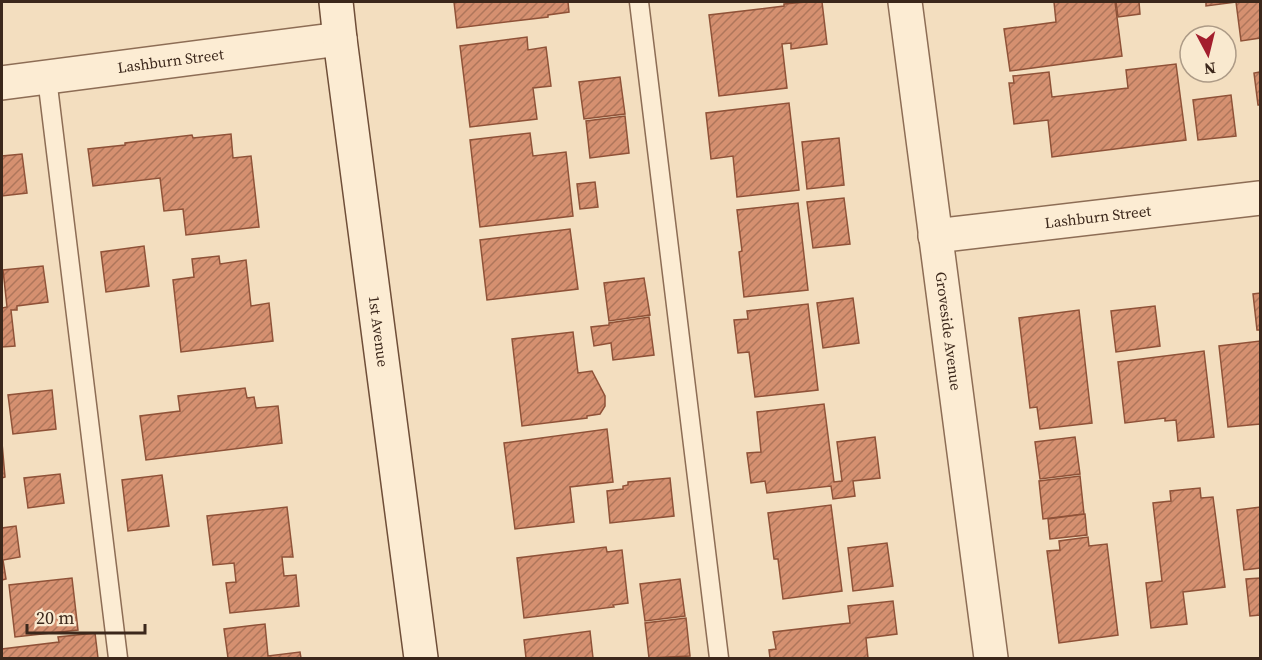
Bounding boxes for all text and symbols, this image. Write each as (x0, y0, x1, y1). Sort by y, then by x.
north arrow (1178, 24, 1238, 84)
street label: Lashburn Street (116, 43, 225, 78)
text: N (1202, 57, 1217, 81)
street label: Lashburn Street (1043, 200, 1152, 233)
street label: Groveside Avenue (930, 270, 967, 392)
street label: 1st Avenue (364, 294, 394, 368)
scale bar (27, 597, 146, 635)
text: 20 m (36, 605, 74, 630)

